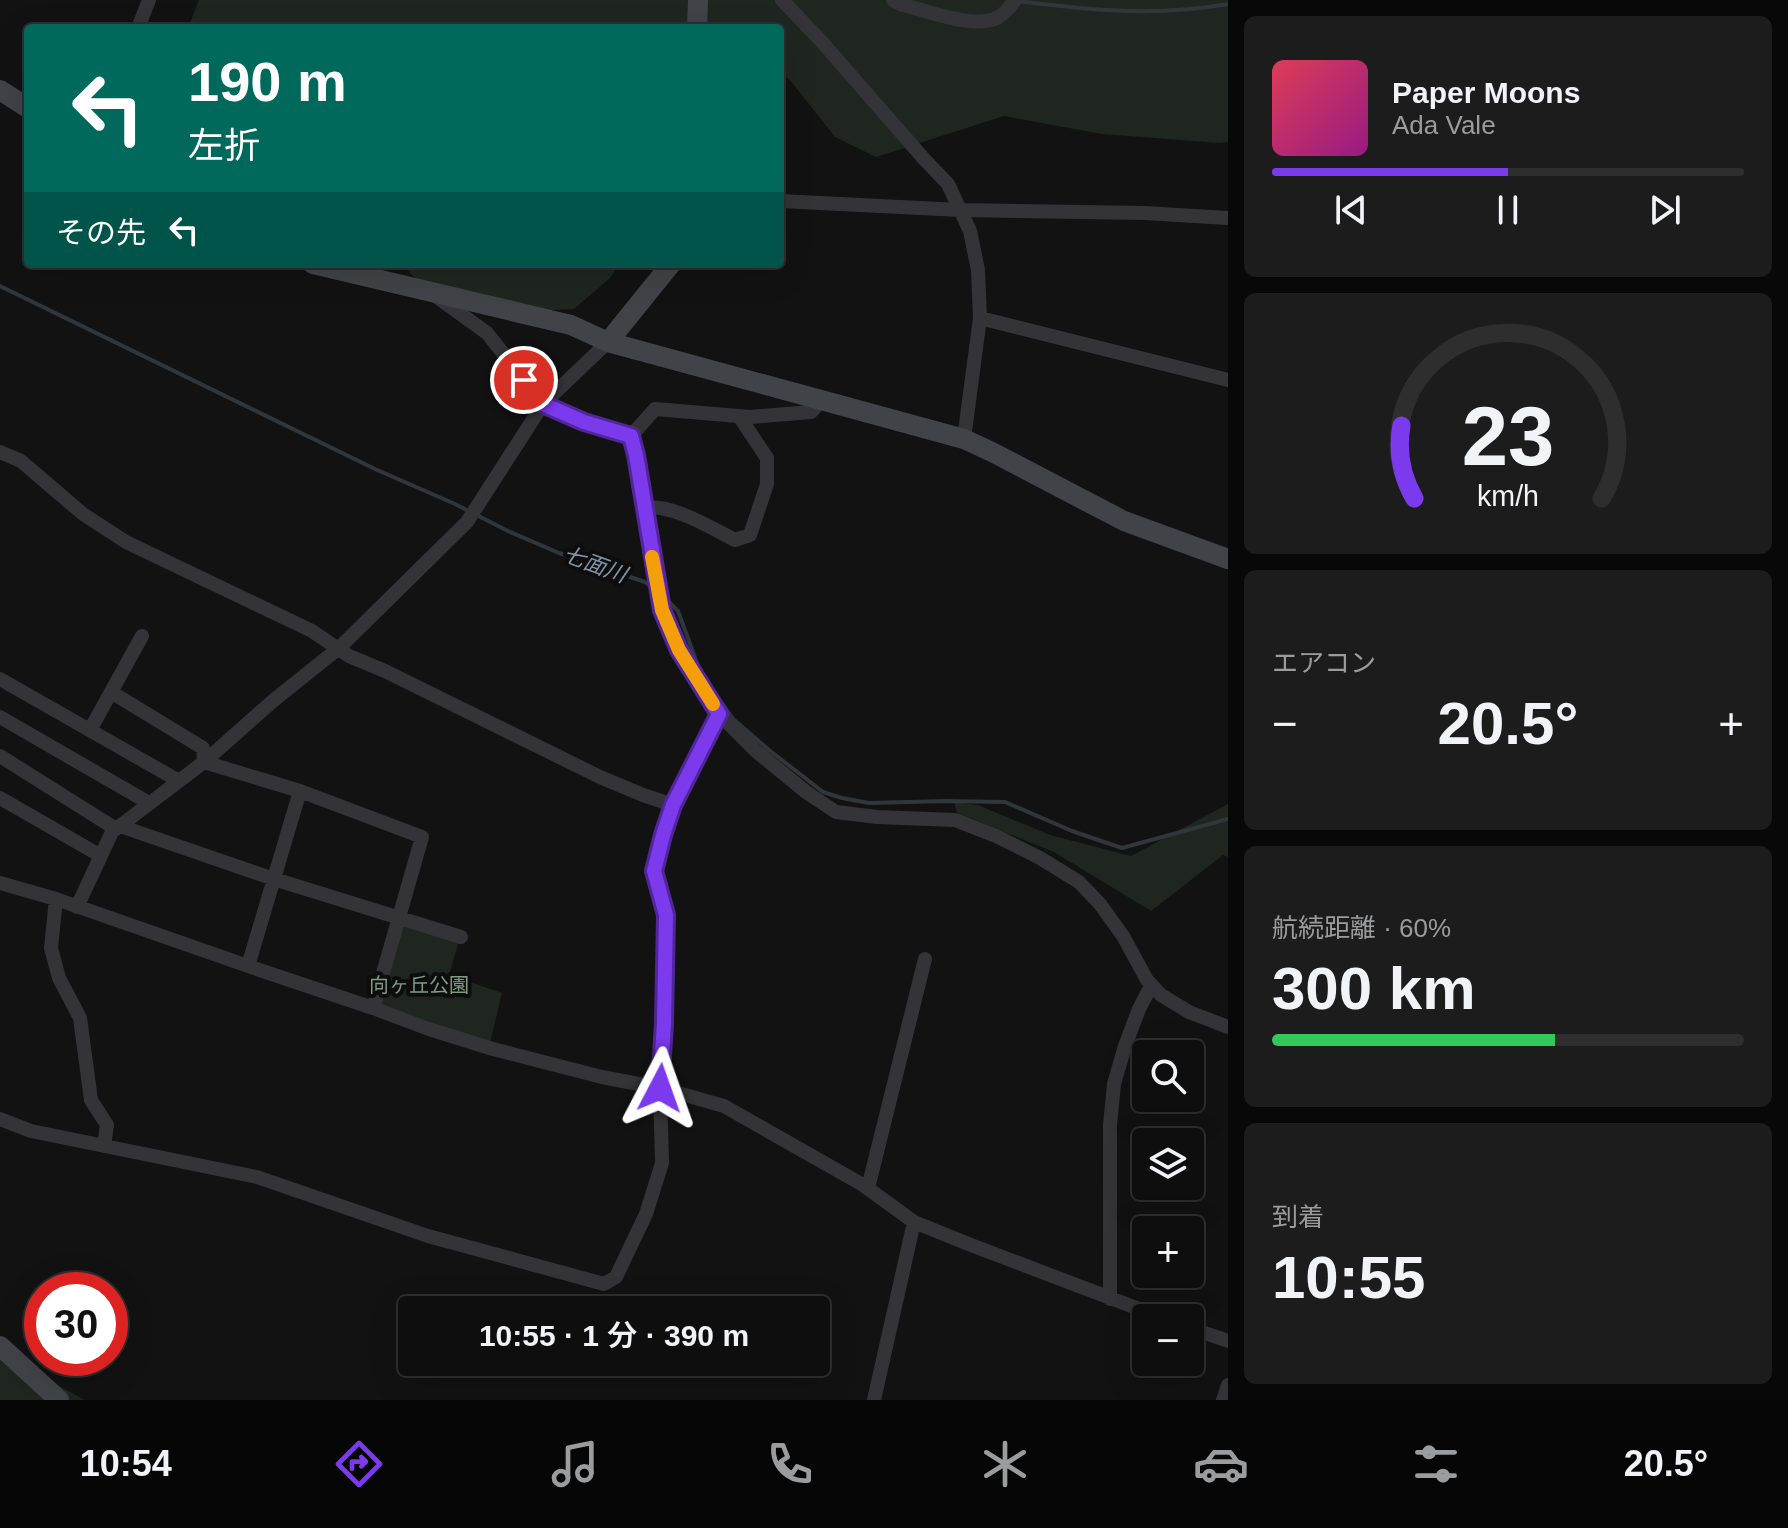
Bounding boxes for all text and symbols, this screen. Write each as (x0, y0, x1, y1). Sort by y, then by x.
text: 190 m (188, 50, 347, 113)
icon: left (56, 56, 160, 160)
text: Paper Moons (1392, 76, 1580, 109)
text: Ada Vale (1392, 110, 1496, 140)
text: 左折 (188, 125, 260, 166)
icon: previous (1329, 188, 1373, 232)
icon: pause (1486, 188, 1530, 232)
icon: next (1643, 188, 1687, 232)
icon: left (162, 208, 206, 252)
text: その先 (56, 216, 146, 249)
pin (490, 346, 558, 414)
icon: arrive (502, 358, 546, 402)
text: 23 (1462, 390, 1554, 483)
text: km/h (1477, 480, 1539, 512)
water label: 七面川 (560, 541, 632, 588)
text: エアコン (1272, 648, 1376, 678)
text: 20.5° (1438, 690, 1578, 757)
text: − (1272, 699, 1298, 748)
text: + (1718, 699, 1744, 748)
text: 航続距離 · 60% (1272, 913, 1451, 943)
text: 300 km (1272, 955, 1476, 1022)
park label: 向ヶ丘公園 (369, 974, 469, 996)
map controls (1132, 1040, 1204, 1376)
button: search (1132, 1040, 1204, 1112)
position arrow (618, 1046, 702, 1130)
button: layers (1132, 1128, 1204, 1200)
text: 到着 (1272, 1202, 1324, 1232)
button: + (1132, 1216, 1204, 1288)
text: 10:55 (1272, 1244, 1425, 1311)
speed limit sign: 30 (24, 1272, 128, 1376)
button: − (1132, 1304, 1204, 1376)
text: 10:55 · 1 分 · 390 m (479, 1319, 749, 1352)
icon: directions (331, 1436, 387, 1492)
icon: music (547, 1436, 603, 1492)
icon: phone (762, 1436, 818, 1492)
icon: climate (977, 1436, 1033, 1492)
icon: car (1193, 1436, 1249, 1492)
icon: filters (1408, 1436, 1464, 1492)
text: 10:54 (80, 1443, 172, 1484)
text: 20.5° (1624, 1443, 1708, 1484)

